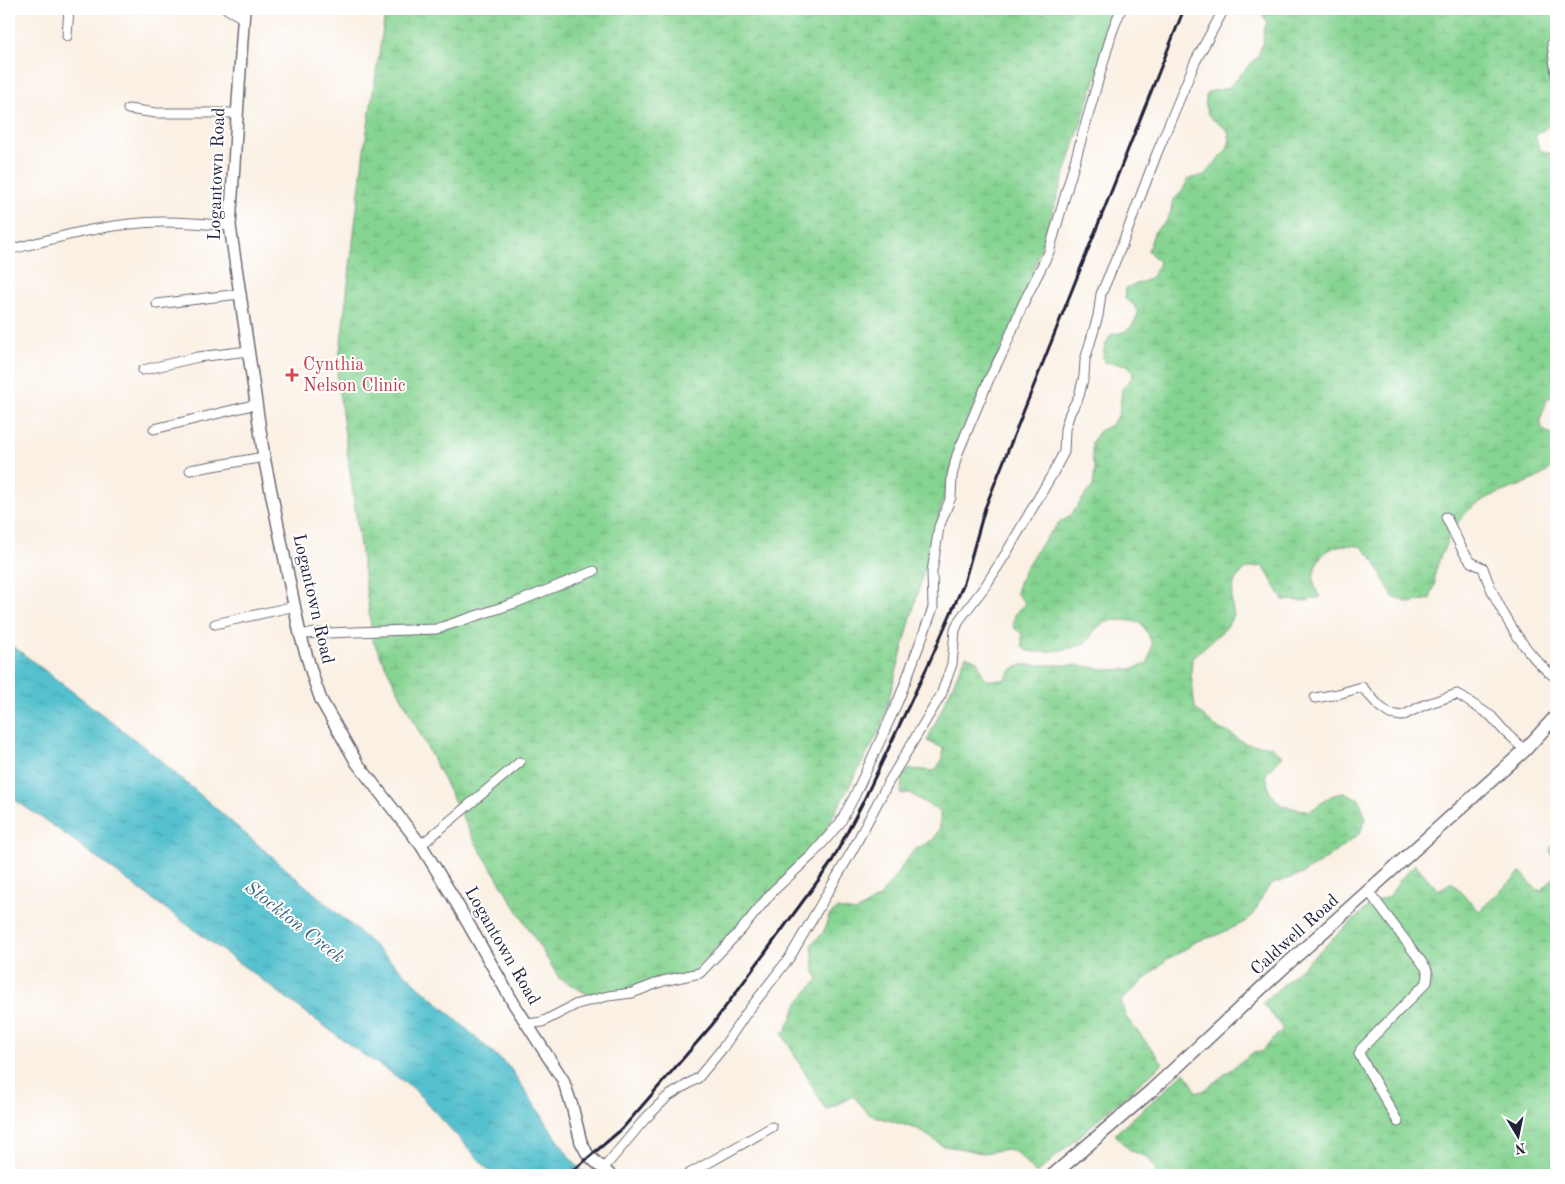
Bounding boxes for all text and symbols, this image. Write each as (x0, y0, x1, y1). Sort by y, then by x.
street label: Logantown Road (206, 107, 228, 241)
place label: Cynthia Nelson Clinic (303, 356, 406, 395)
marker: Cynthia Nelson Clinic (285, 368, 299, 382)
street label: Logantown Road (289, 532, 337, 666)
water label: Stockton Creek (241, 878, 347, 968)
street label: Logantown Road (461, 884, 543, 1008)
street label: Caldwell Road (1248, 891, 1342, 979)
north arrow (1492, 1112, 1542, 1162)
text: N (1513, 1140, 1527, 1156)

